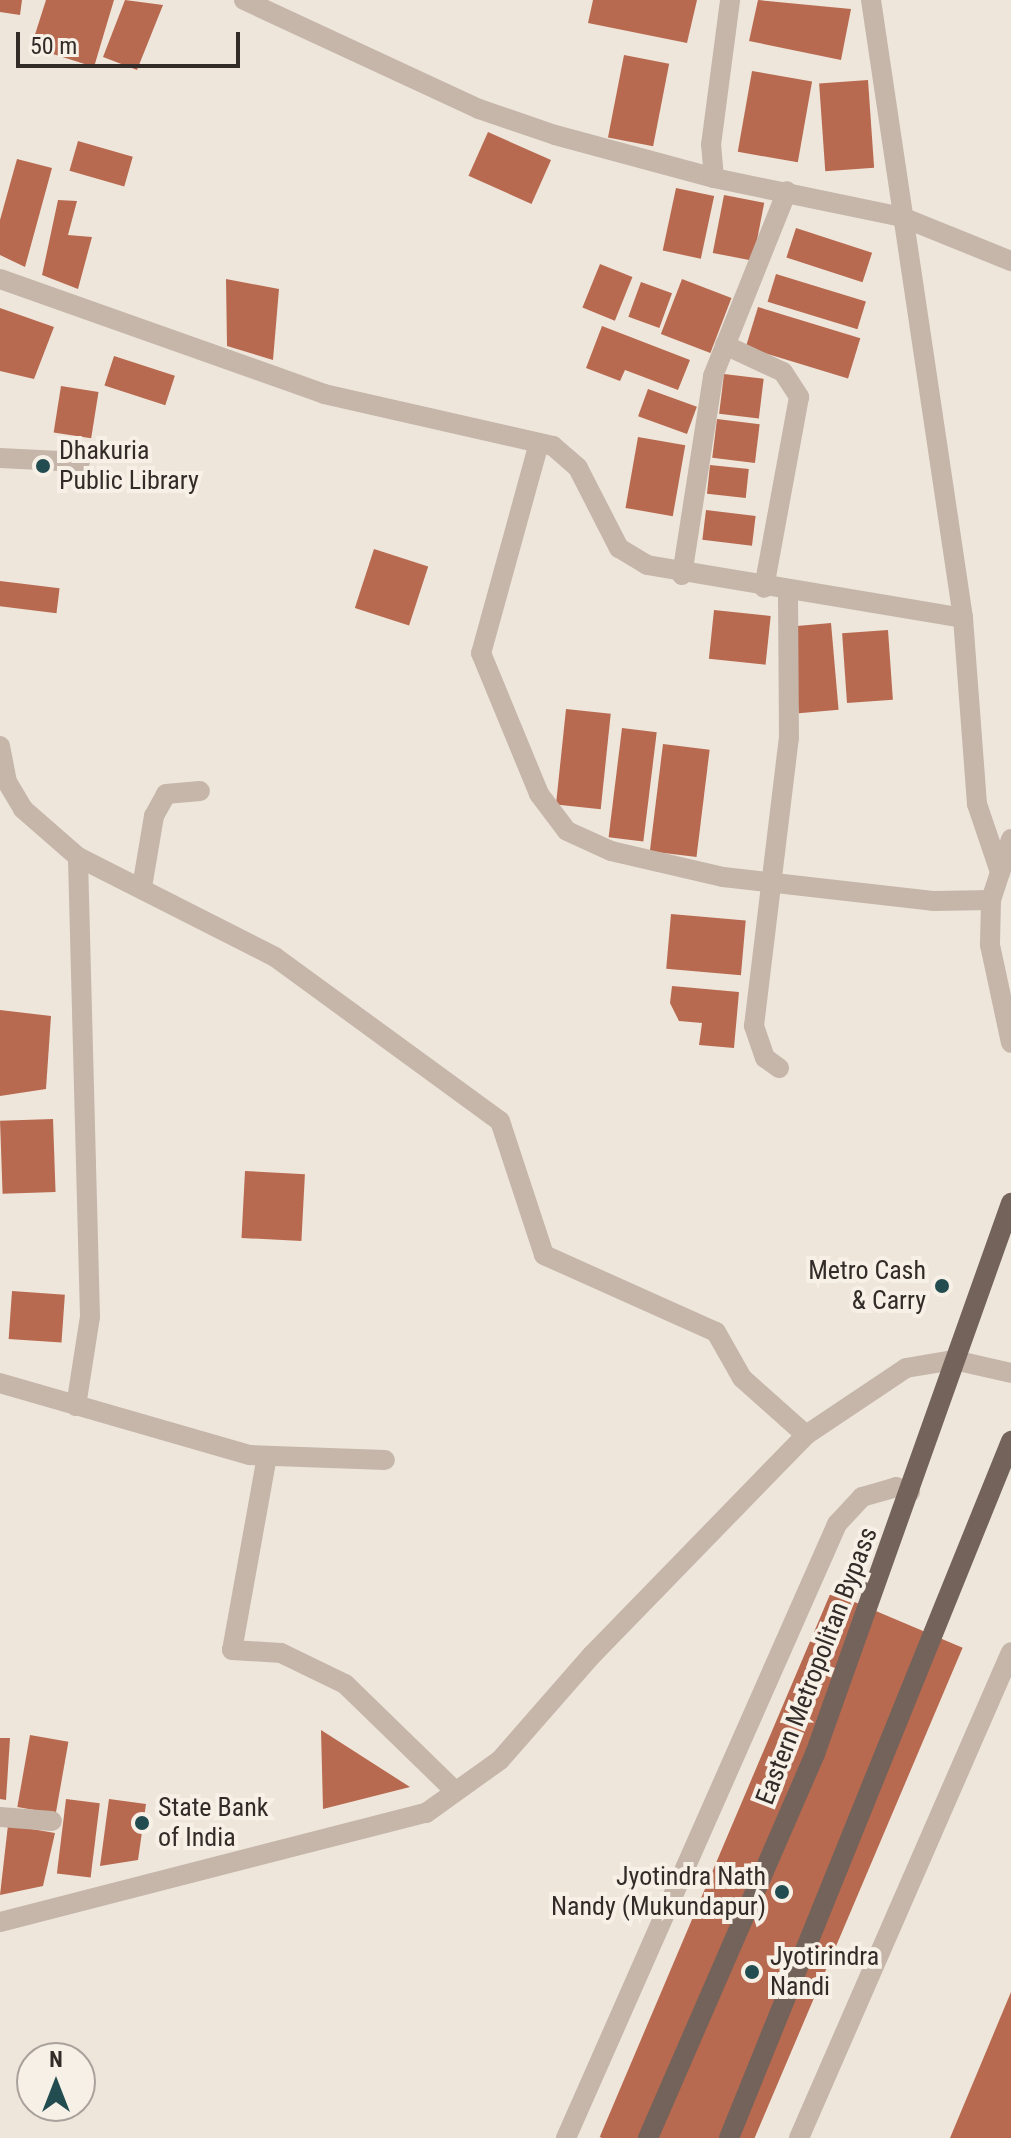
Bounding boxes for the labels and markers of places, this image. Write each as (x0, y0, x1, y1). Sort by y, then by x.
place label: Dhakuria Public Library (59, 435, 199, 496)
marker: Dhakuria Public Library (34, 457, 52, 475)
place label: Metro Cash & Carry (808, 1255, 926, 1316)
marker: Metro Cash & Carry (933, 1277, 951, 1295)
place label: State Bank of India (158, 1792, 268, 1854)
marker: State Bank of India (133, 1814, 151, 1832)
place label: Jyotindra Nath Nandy (Mukundapur) (551, 1861, 766, 1922)
marker: Jyotindra Nath Nandy (Mukundapur) (773, 1883, 791, 1901)
place label: Jyotirindra Nandi (770, 1941, 879, 2002)
marker: Jyotirindra Nandi (741, 1961, 763, 1983)

